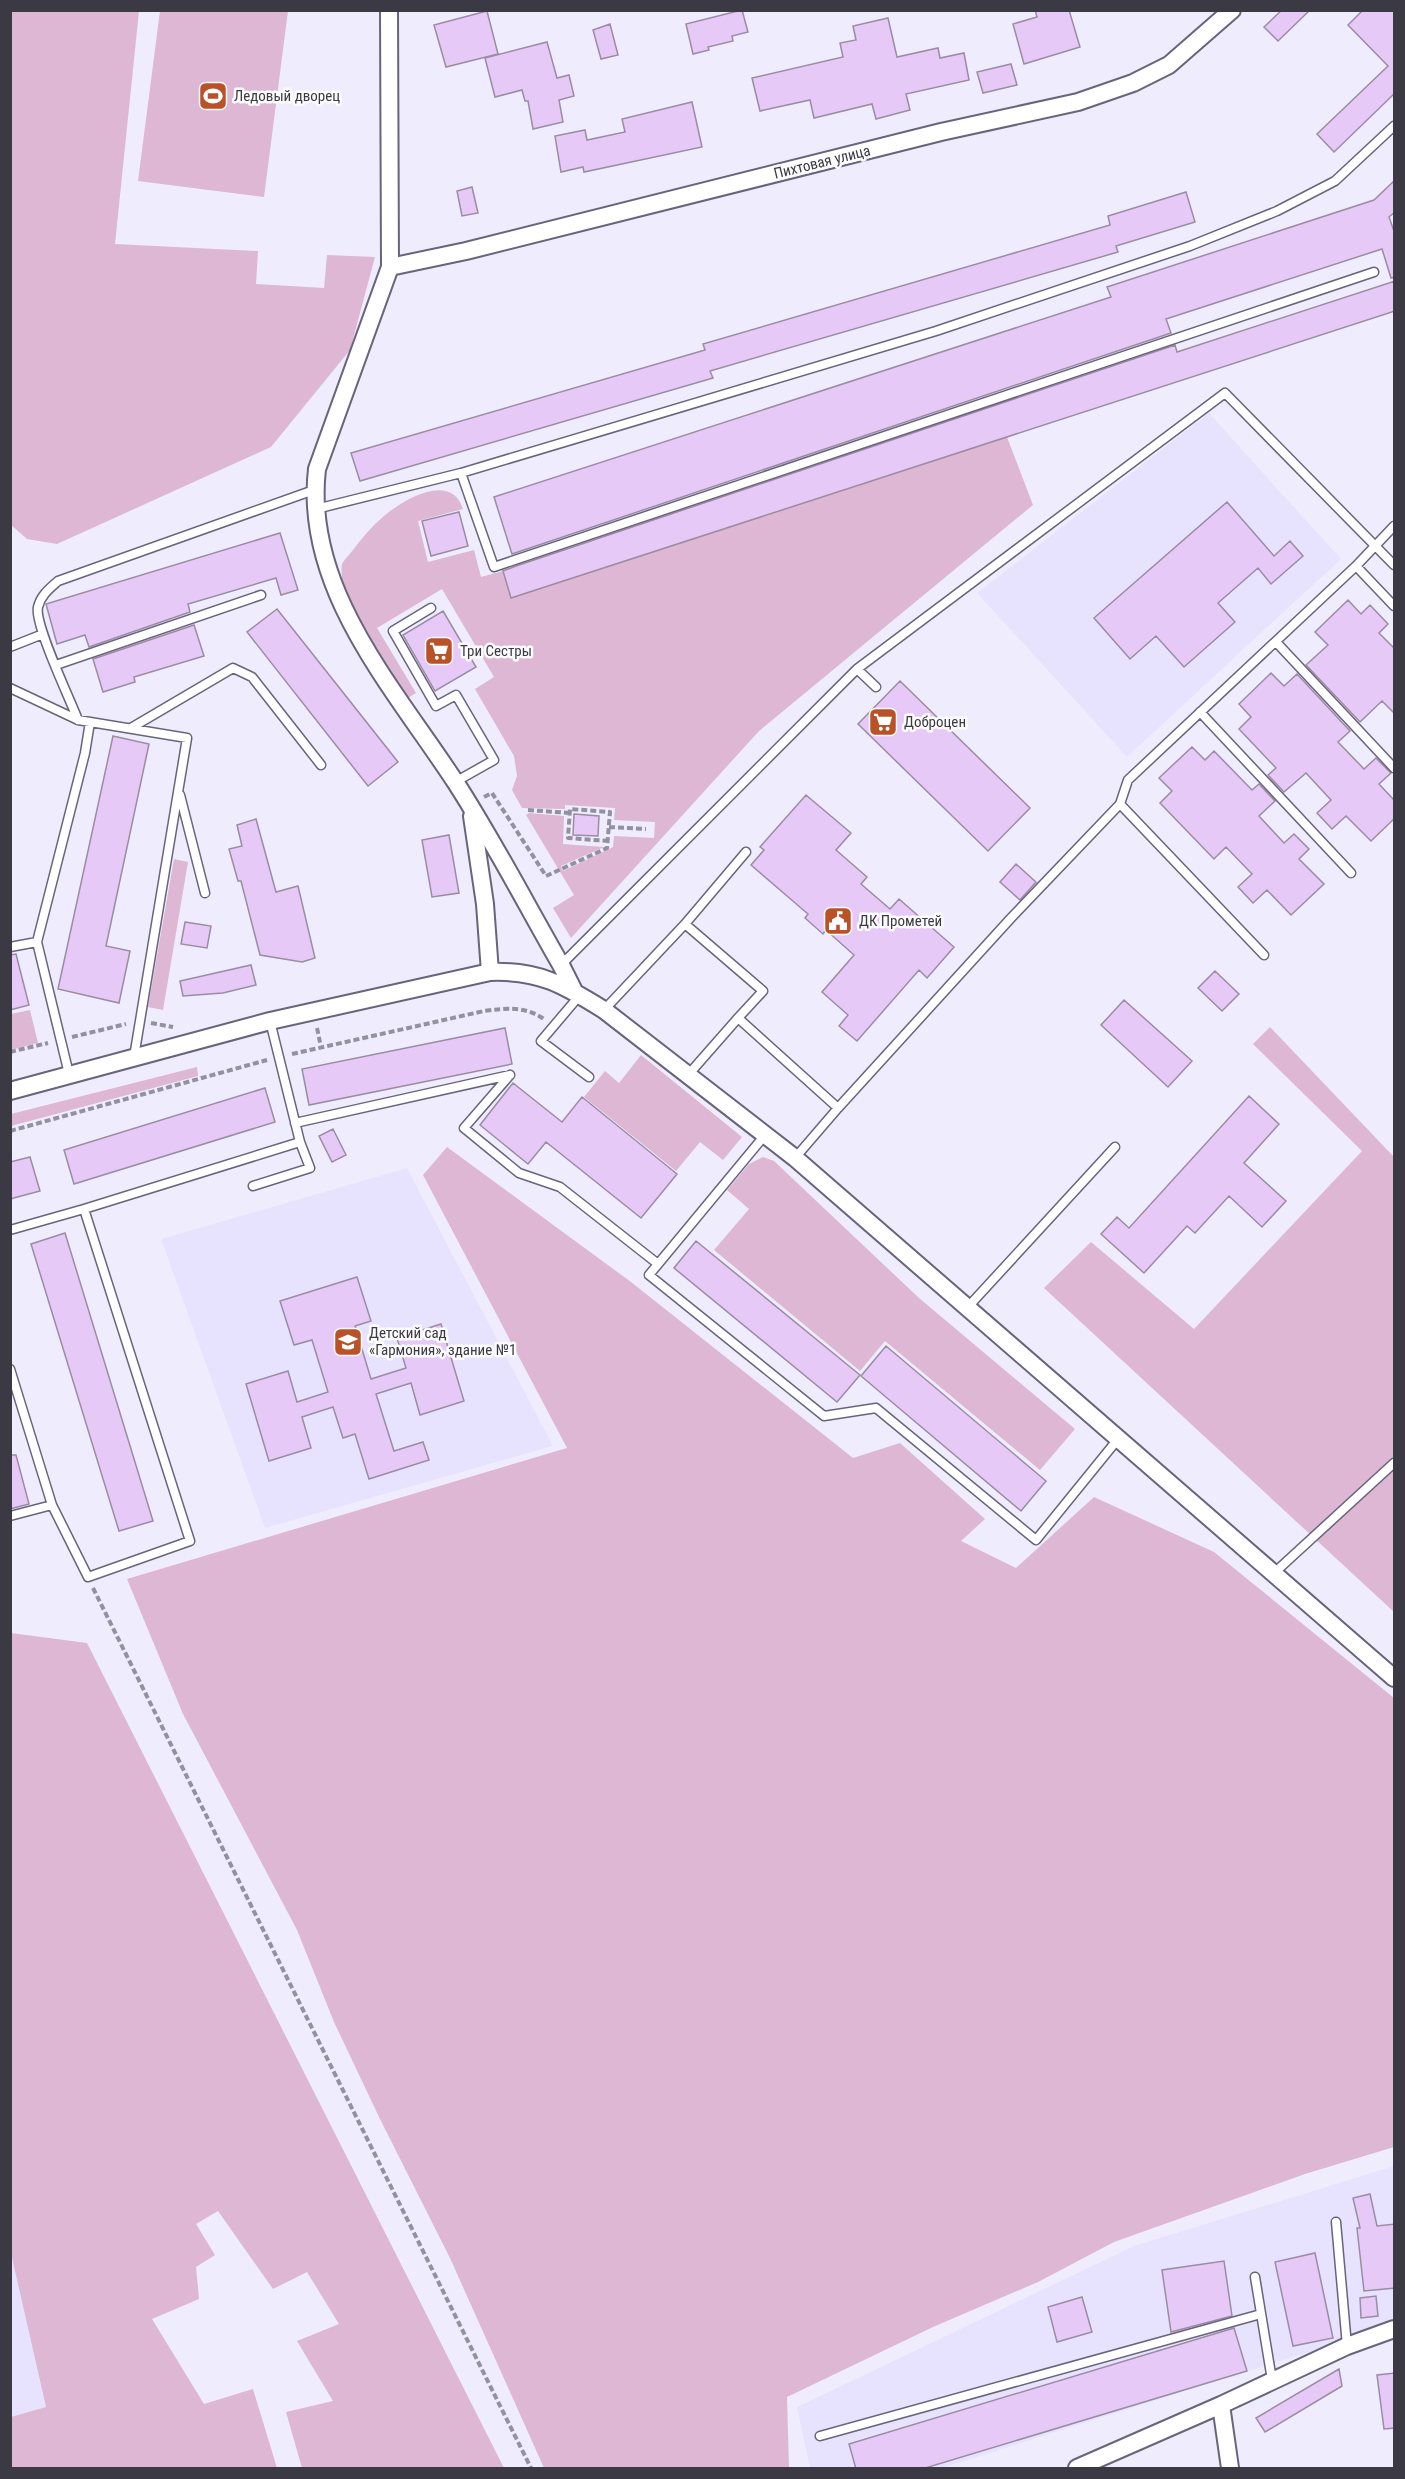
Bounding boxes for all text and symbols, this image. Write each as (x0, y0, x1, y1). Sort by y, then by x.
sports icon: Ледовый дворец (197, 80, 229, 112)
place label: Ледовый дворец (234, 87, 340, 105)
street label: Пихтовая улица (772, 141, 872, 183)
supermarket icon: Три Сестры (423, 635, 455, 667)
place label: Три Сестры (460, 642, 532, 660)
supermarket icon: Доброцен (867, 706, 899, 738)
place label: Доброцен (904, 713, 966, 731)
public building icon: ДК Прометей (822, 905, 854, 937)
place label: ДК Прометей (859, 912, 942, 930)
place label: Детский сад «Гармония», здание №1 (369, 1324, 516, 1359)
school or university icon: Детский сад «Гармония», здание №1 (332, 1326, 364, 1358)

